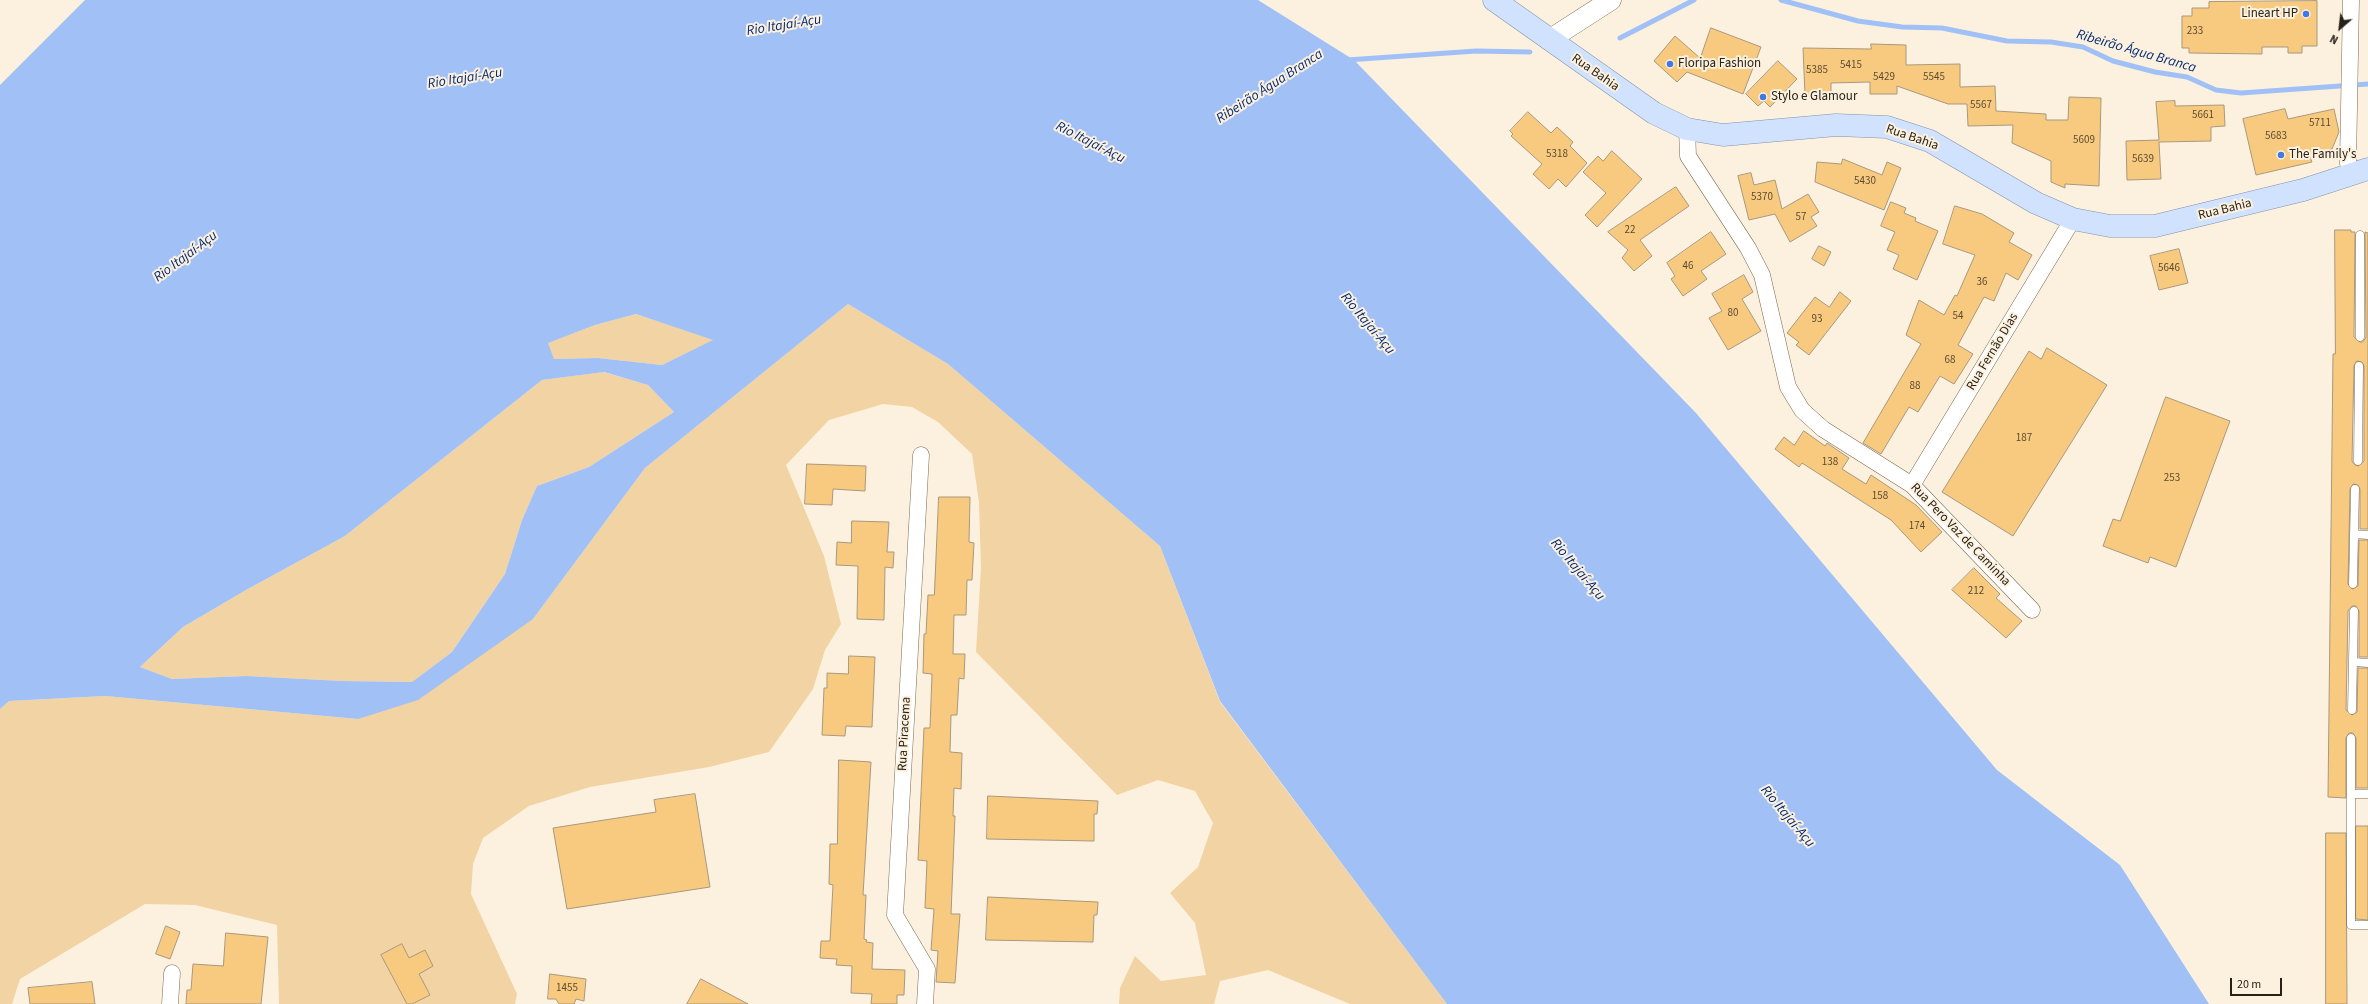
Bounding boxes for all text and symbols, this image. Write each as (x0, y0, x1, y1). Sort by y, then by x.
place label: Lineart HP (2241, 6, 2298, 22)
north arrow (2320, 8, 2360, 48)
marker: Lineart HP (2301, 9, 2311, 19)
water label: Rio Itajaí-Açu (745, 12, 823, 40)
house number: 233 (2187, 25, 2203, 39)
water label: Ribeirão Água Branca (2074, 27, 2198, 77)
text: N (2327, 31, 2341, 47)
water label: Ribeirão Água Branca (1213, 46, 1327, 128)
street label: Rua Bahia (1568, 51, 1622, 95)
place label: Floripa Fashion (1678, 56, 1761, 72)
marker: Floripa Fashion (1665, 59, 1675, 69)
house number: 5415 (1840, 59, 1862, 73)
house number: 5385 (1806, 64, 1828, 78)
water label: Rio Itajaí-Açu (426, 65, 504, 93)
house number: 5429 (1873, 71, 1895, 85)
house number: 5545 (1923, 71, 1945, 85)
place label: Stylo e Glamour (1771, 89, 1857, 105)
marker: Stylo e Glamour (1758, 92, 1768, 102)
house number: 5567 (1970, 99, 1992, 113)
house number: 5661 (2192, 109, 2214, 123)
house number: 5711 (2309, 117, 2331, 131)
water label: Rio Itajaí-Açu (1053, 118, 1127, 168)
street label: Rua Bahia (1884, 122, 1940, 154)
house number: 5683 (2265, 130, 2287, 144)
house number: 5609 (2073, 134, 2095, 148)
place label: The Family's (2289, 147, 2356, 163)
house number: 5318 (1546, 148, 1568, 162)
marker: The Family's (2276, 150, 2286, 160)
house number: 5639 (2132, 153, 2154, 167)
house number: 5430 (1854, 175, 1876, 189)
house number: 5370 (1751, 191, 1773, 205)
street label: Rua Bahia (2197, 196, 2253, 224)
house number: 57 (1796, 211, 1806, 225)
house number: 22 (1625, 224, 1635, 238)
water label: Rio Itajaí-Açu (151, 228, 221, 286)
house number: 46 (1683, 260, 1693, 274)
house number: 5646 (2158, 262, 2180, 276)
house number: 36 (1977, 276, 1987, 290)
water label: Rio Itajaí-Açu (1336, 290, 1398, 358)
house number: 80 (1728, 307, 1738, 321)
house number: 54 (1953, 310, 1963, 324)
street label: Rua Fernão Dias (1964, 311, 2022, 393)
house number: 93 (1812, 313, 1822, 327)
house number: 68 (1945, 354, 1955, 368)
house number: 88 (1910, 380, 1920, 394)
house number: 187 (2016, 432, 2032, 446)
house number: 138 (1822, 456, 1838, 470)
house number: 253 (2164, 472, 2180, 486)
street label: Rua Pero Vaz de Caminha (1907, 480, 2013, 590)
house number: 158 (1872, 490, 1888, 504)
house number: 174 (1909, 520, 1925, 534)
water label: Rio Itajaí-Açu (1546, 536, 1608, 604)
house number: 212 (1968, 585, 1984, 599)
street label: Rua Piracema (895, 696, 915, 772)
water label: Rio Itajaí-Açu (1756, 783, 1818, 851)
scale bar (2232, 970, 2284, 996)
text: 20 m (2237, 976, 2261, 993)
house number: 1455 (556, 982, 578, 996)

